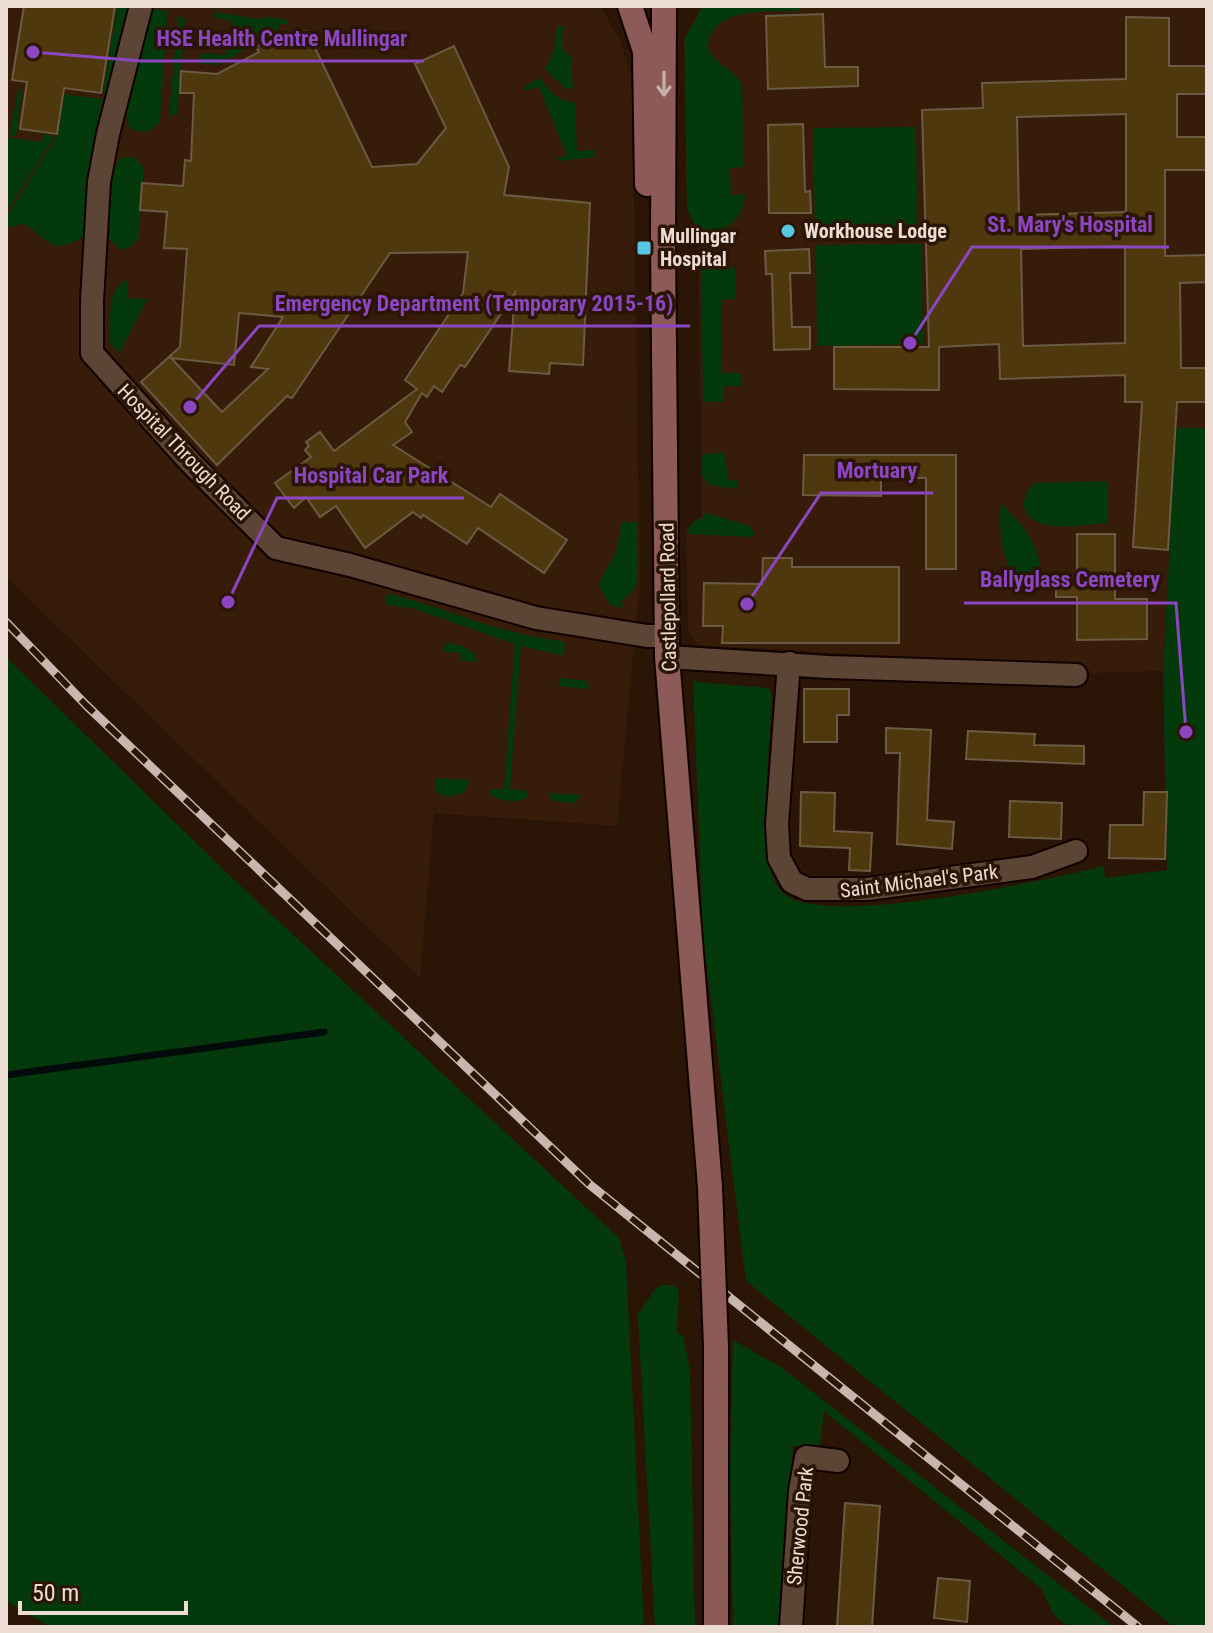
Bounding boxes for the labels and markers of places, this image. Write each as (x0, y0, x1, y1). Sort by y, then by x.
callout: HSE Health Centre Mullingar (141, 15, 424, 61)
callout: St. Mary's Hospital (972, 201, 1169, 247)
place label: Workhouse Lodge (804, 219, 947, 243)
marker: Workhouse Lodge (779, 222, 797, 240)
place label: Mullingar Hospital (660, 224, 736, 271)
marker: Mullingar Hospital (635, 239, 653, 257)
callout: Emergency Department (Temporary 2015-16) (259, 280, 690, 326)
callout: Mortuary (821, 447, 933, 493)
callout: Hospital Car Park (277, 452, 464, 498)
callout: Ballyglass Cemetery (964, 557, 1176, 603)

